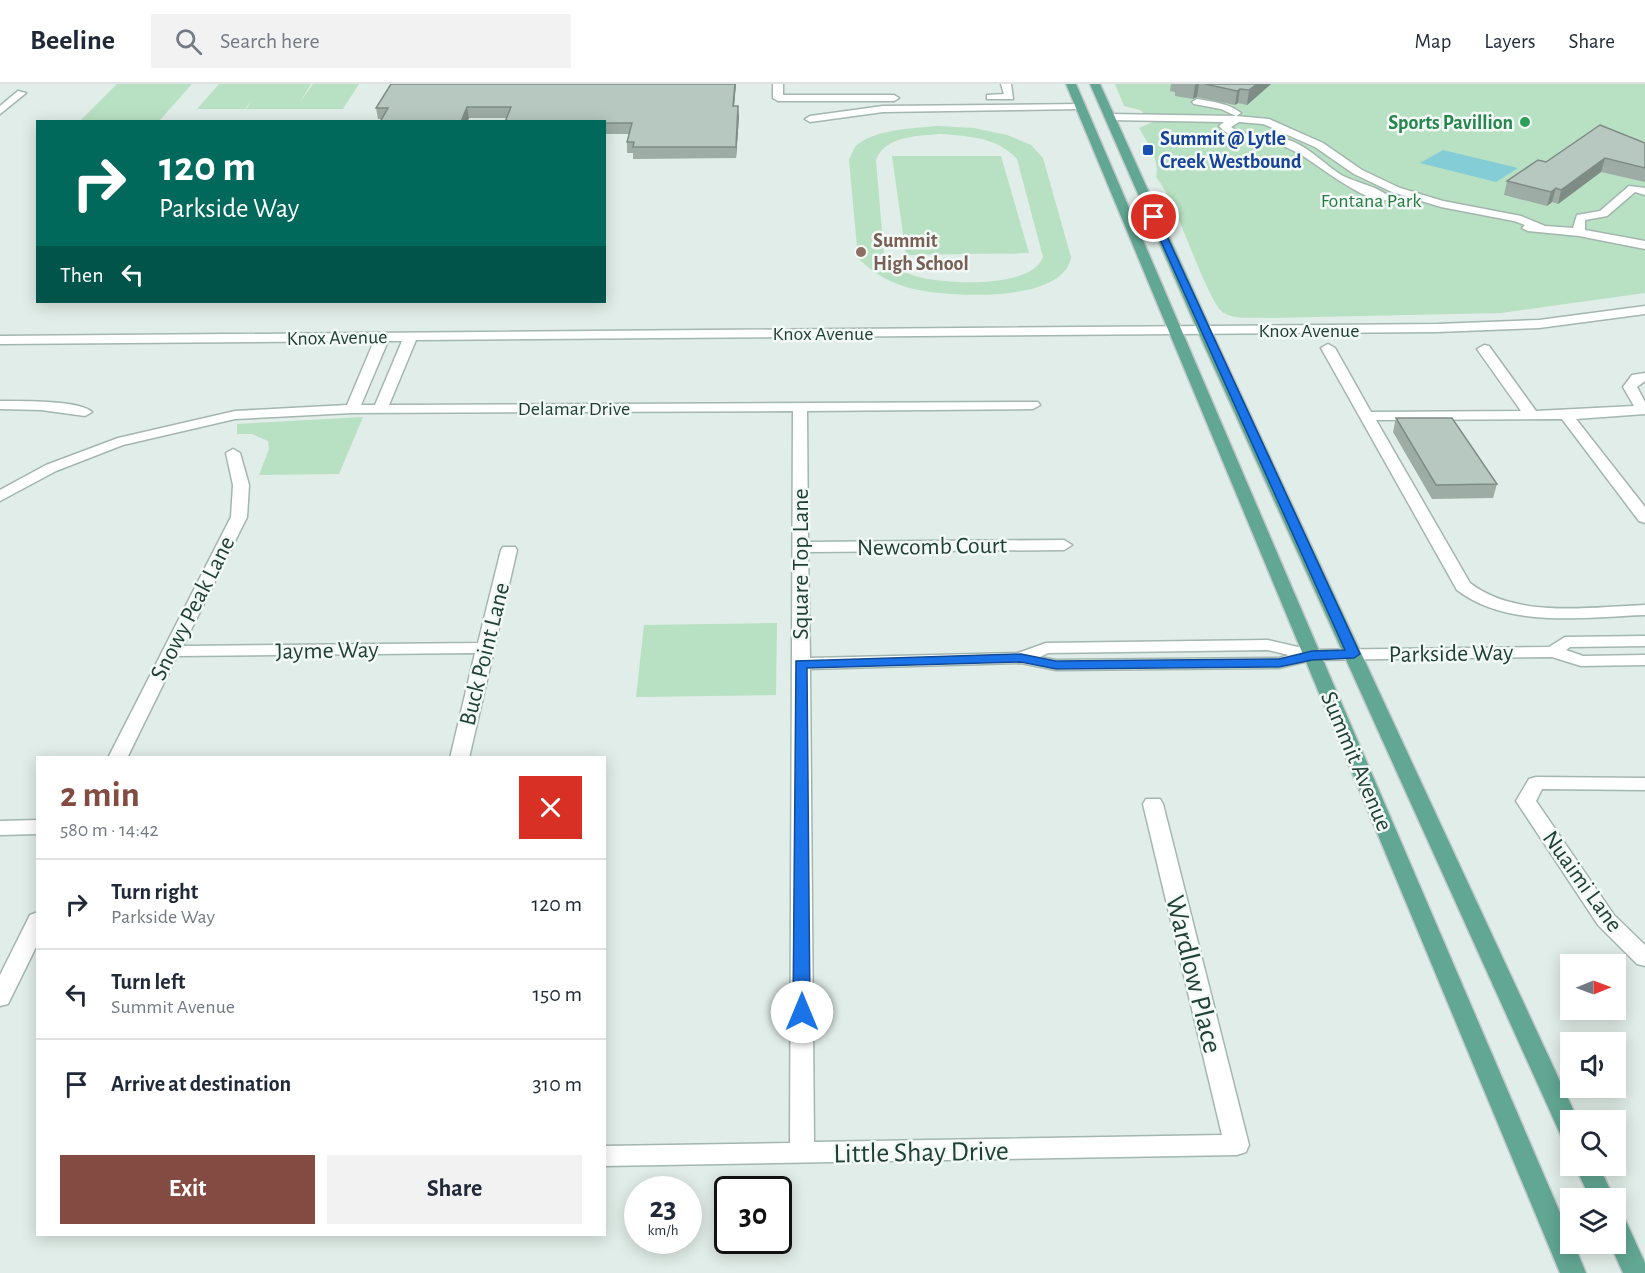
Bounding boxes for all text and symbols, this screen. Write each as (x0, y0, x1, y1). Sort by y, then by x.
search box (151, 14, 571, 68)
icon: search (172, 25, 205, 58)
text: Beeline (30, 27, 115, 55)
text: Search here (220, 30, 320, 52)
text: Map (1415, 31, 1451, 52)
text: Layers (1484, 31, 1535, 52)
text: Share (1568, 31, 1615, 52)
place label: Sports Pavillion (1388, 113, 1513, 133)
marker: Sports Pavillion (1518, 115, 1532, 129)
place label: Summit @ Lytle Creek Westbound (1160, 129, 1302, 172)
marker: Summit @ Lytle Creek Westbound (1141, 143, 1155, 157)
icon: right (60, 144, 138, 222)
text: 120 m (159, 146, 256, 188)
pin (1128, 191, 1179, 242)
park label: Fontana Park (1321, 191, 1421, 211)
text: Parkside Way (159, 195, 299, 222)
icon: arrive (1137, 200, 1170, 233)
place label: Summit High School (873, 231, 969, 274)
marker: Summit High School (854, 245, 868, 259)
icon: left (116, 258, 149, 291)
text: Then (60, 264, 104, 286)
street label: Knox Avenue (1259, 321, 1359, 341)
street label: Knox Avenue (773, 324, 873, 344)
street label: Knox Avenue (286, 327, 388, 349)
street label: Delamar Drive (518, 399, 630, 419)
street label: Square Top Lane (789, 488, 813, 640)
street label: Snowy Peak Lane (146, 533, 239, 684)
street label: Newcomb Court (857, 534, 1008, 560)
street label: Buck Point Lane (456, 580, 514, 728)
street label: Jayme Way (275, 638, 379, 664)
street label: Parkside Way (1388, 641, 1514, 667)
street label: Summit Avenue (1316, 688, 1396, 835)
button: close (519, 776, 582, 839)
text: 2 min (60, 777, 140, 813)
text: 580 m · 14:42 (60, 820, 159, 840)
street label: Nuaimi Lane (1538, 827, 1627, 937)
text: Turn right (111, 881, 198, 903)
icon: right (60, 888, 93, 921)
text: 120 m (532, 893, 582, 915)
street label: Wardlow Place (1160, 893, 1226, 1056)
text: Parkside Way (111, 907, 215, 927)
north arrow (1560, 954, 1626, 1020)
map controls (1560, 954, 1626, 1254)
text: Turn left (111, 971, 185, 993)
icon: left (60, 978, 93, 1011)
position arrow (770, 980, 834, 1044)
text: 150 m (532, 983, 582, 1005)
text: Summit Avenue (111, 997, 235, 1017)
button: sound (1560, 1032, 1626, 1098)
icon: arrive (60, 1068, 93, 1101)
text: Arrive at destination (111, 1073, 291, 1095)
text: 310 m (533, 1073, 582, 1095)
button: search (1560, 1110, 1626, 1176)
street label: Little Shay Drive (833, 1137, 1009, 1169)
button: Exit (60, 1155, 315, 1224)
button: Share (327, 1155, 582, 1224)
speed limit sign: 30 (714, 1176, 792, 1254)
button: layers (1560, 1188, 1626, 1254)
text: 23 (649, 1193, 677, 1223)
text: km/h (648, 1223, 678, 1238)

